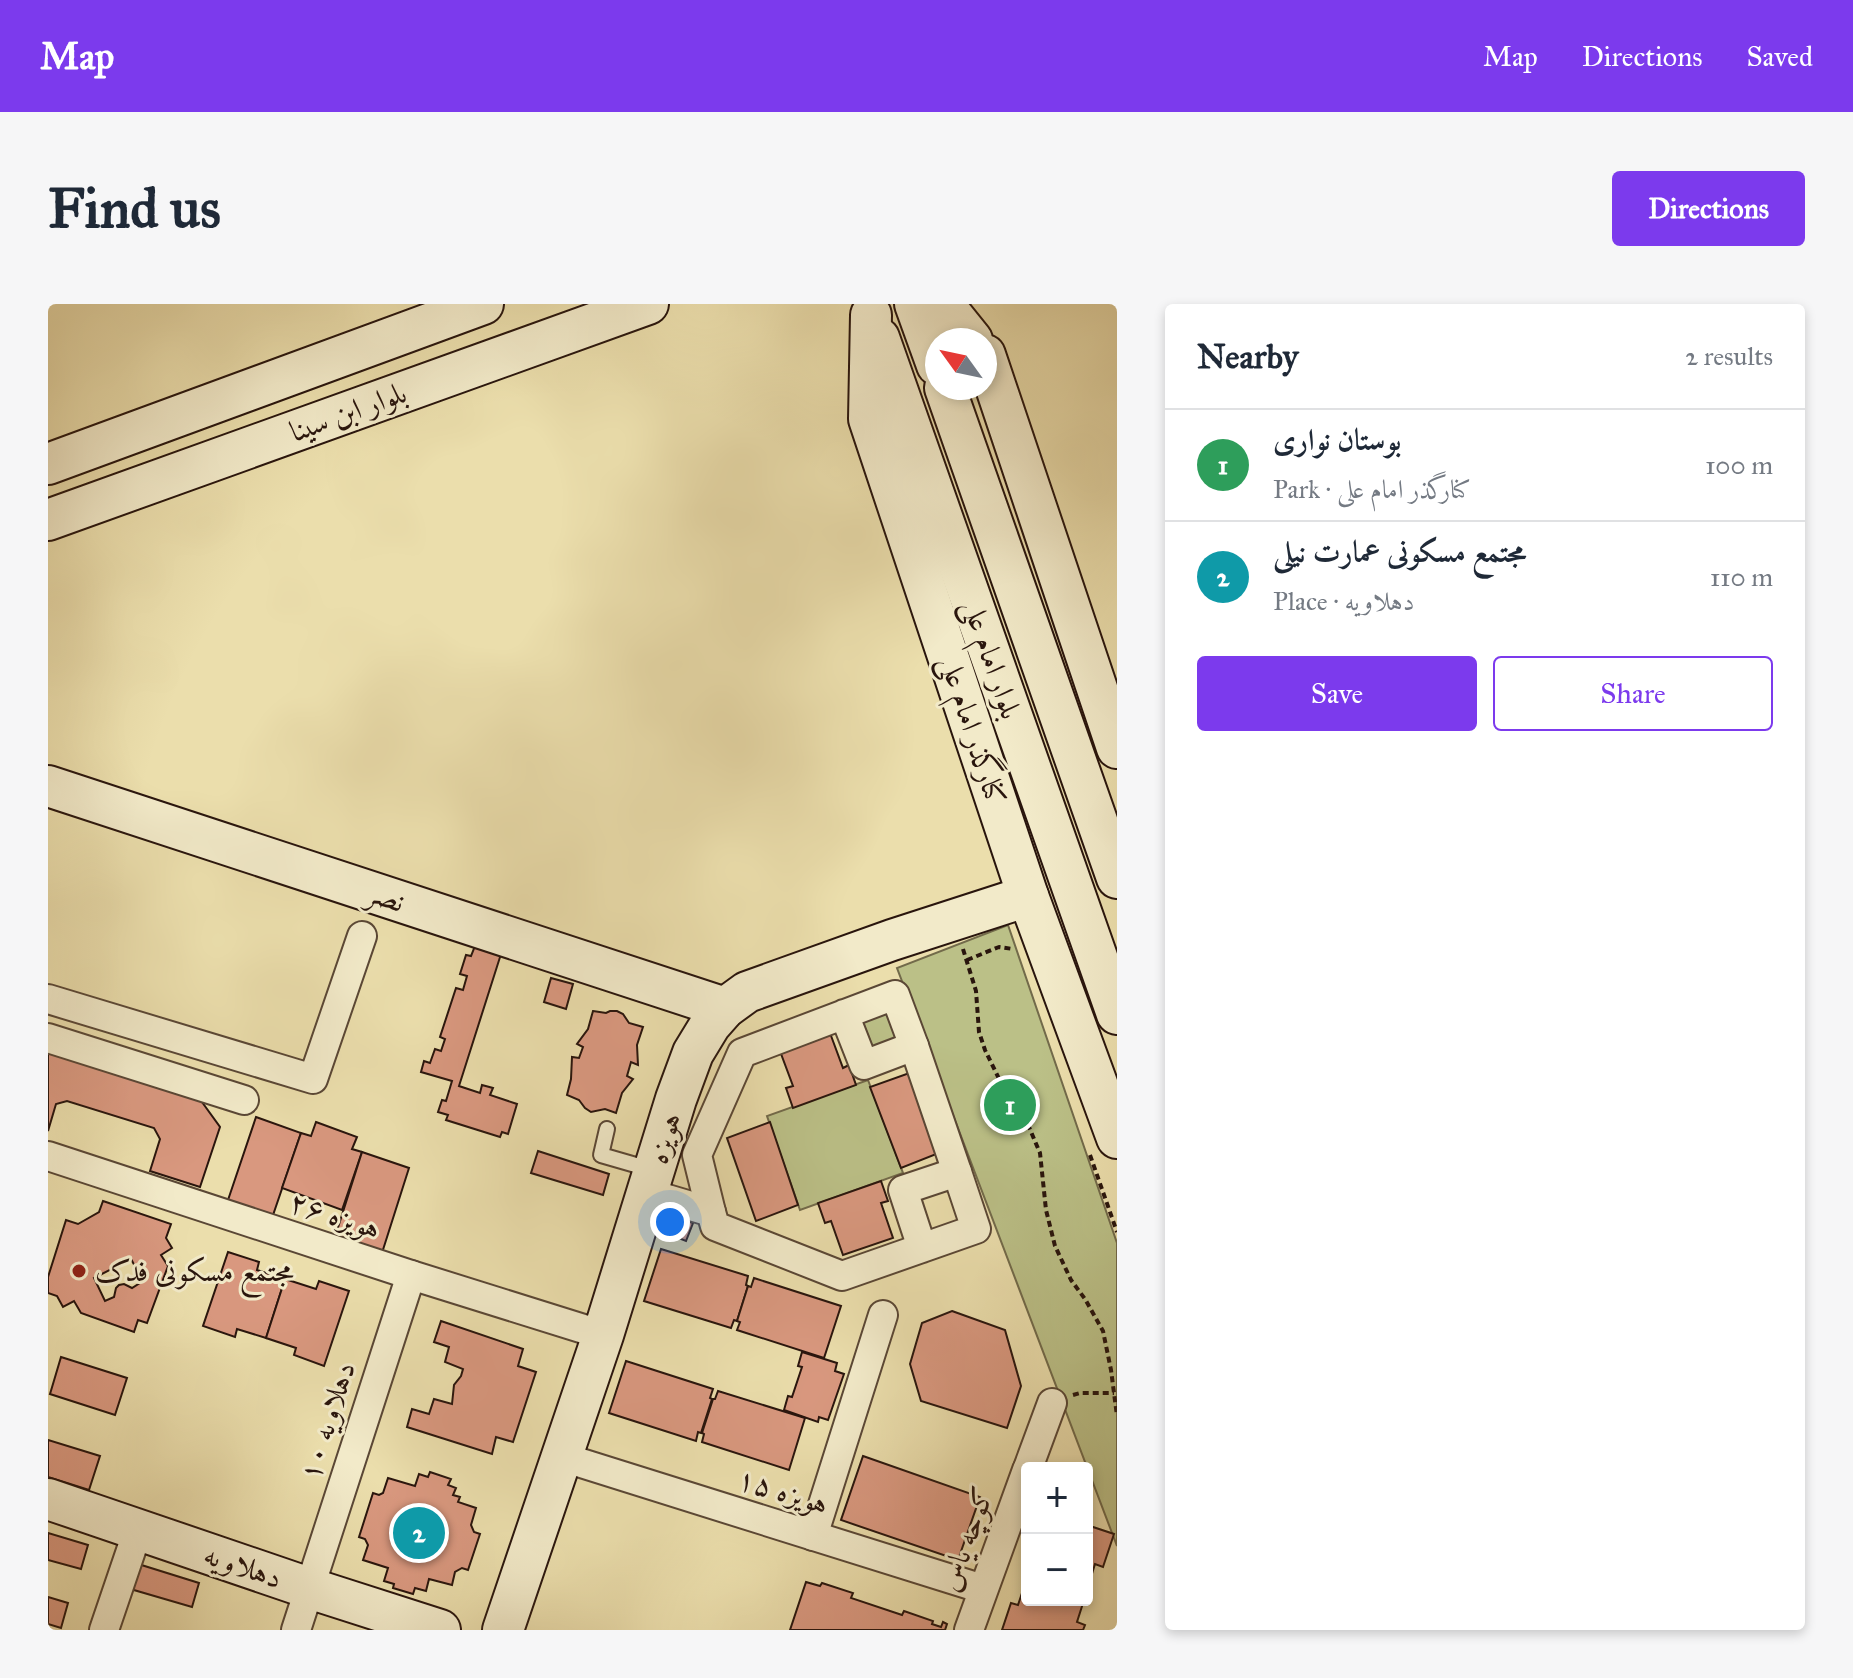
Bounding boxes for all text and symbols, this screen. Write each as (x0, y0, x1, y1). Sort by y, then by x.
text: Map (40, 33, 114, 79)
text: Map (1483, 39, 1538, 74)
text: Directions (1582, 39, 1703, 74)
text: Saved (1747, 39, 1813, 74)
button: Directions (1612, 171, 1805, 246)
text: Find us (48, 174, 221, 242)
north arrow (925, 328, 997, 400)
text: Nearby (1197, 336, 1299, 377)
text: 2 results (1685, 340, 1773, 372)
street label: بلوار ابن سینا (285, 374, 411, 450)
text: بوستان نواری (1273, 422, 1401, 458)
text: 1 (1218, 449, 1228, 481)
text: 100 m (1705, 449, 1773, 481)
text: Park · کنارگذر امام علی (1273, 473, 1471, 505)
text: مجتمع مسکونی عمارت نیلی (1273, 534, 1526, 570)
text: 2 (1217, 561, 1229, 593)
text: 110 m (1710, 561, 1773, 593)
text: Place · دهلاویه (1273, 585, 1414, 617)
street label: بلوار امام علی (947, 594, 1029, 726)
street label: کنارگذر امام علی (924, 650, 1017, 812)
button: Save (1197, 656, 1477, 731)
button: Share (1493, 656, 1773, 731)
street label: نصر (359, 873, 409, 922)
pin: 1 (984, 1075, 1036, 1135)
street label: هویزه (639, 1108, 690, 1168)
street label: هویزه ۲۶ (285, 1183, 385, 1247)
your location (650, 1202, 690, 1242)
place label: مجتمع مسکونی فدک (95, 1253, 294, 1298)
marker: مجتمع مسکونی فدک (70, 1262, 88, 1280)
street label: دهلاویه ۱۰ (291, 1357, 363, 1485)
street label: هویزه ۱۵ (733, 1460, 833, 1523)
map controls (1021, 1462, 1093, 1606)
button: + (1021, 1462, 1093, 1534)
street label: کوچه یاس (931, 1482, 1004, 1597)
pin: 2 (393, 1503, 445, 1563)
button: − (1021, 1534, 1093, 1606)
street label: دهلاویه (199, 1536, 287, 1596)

